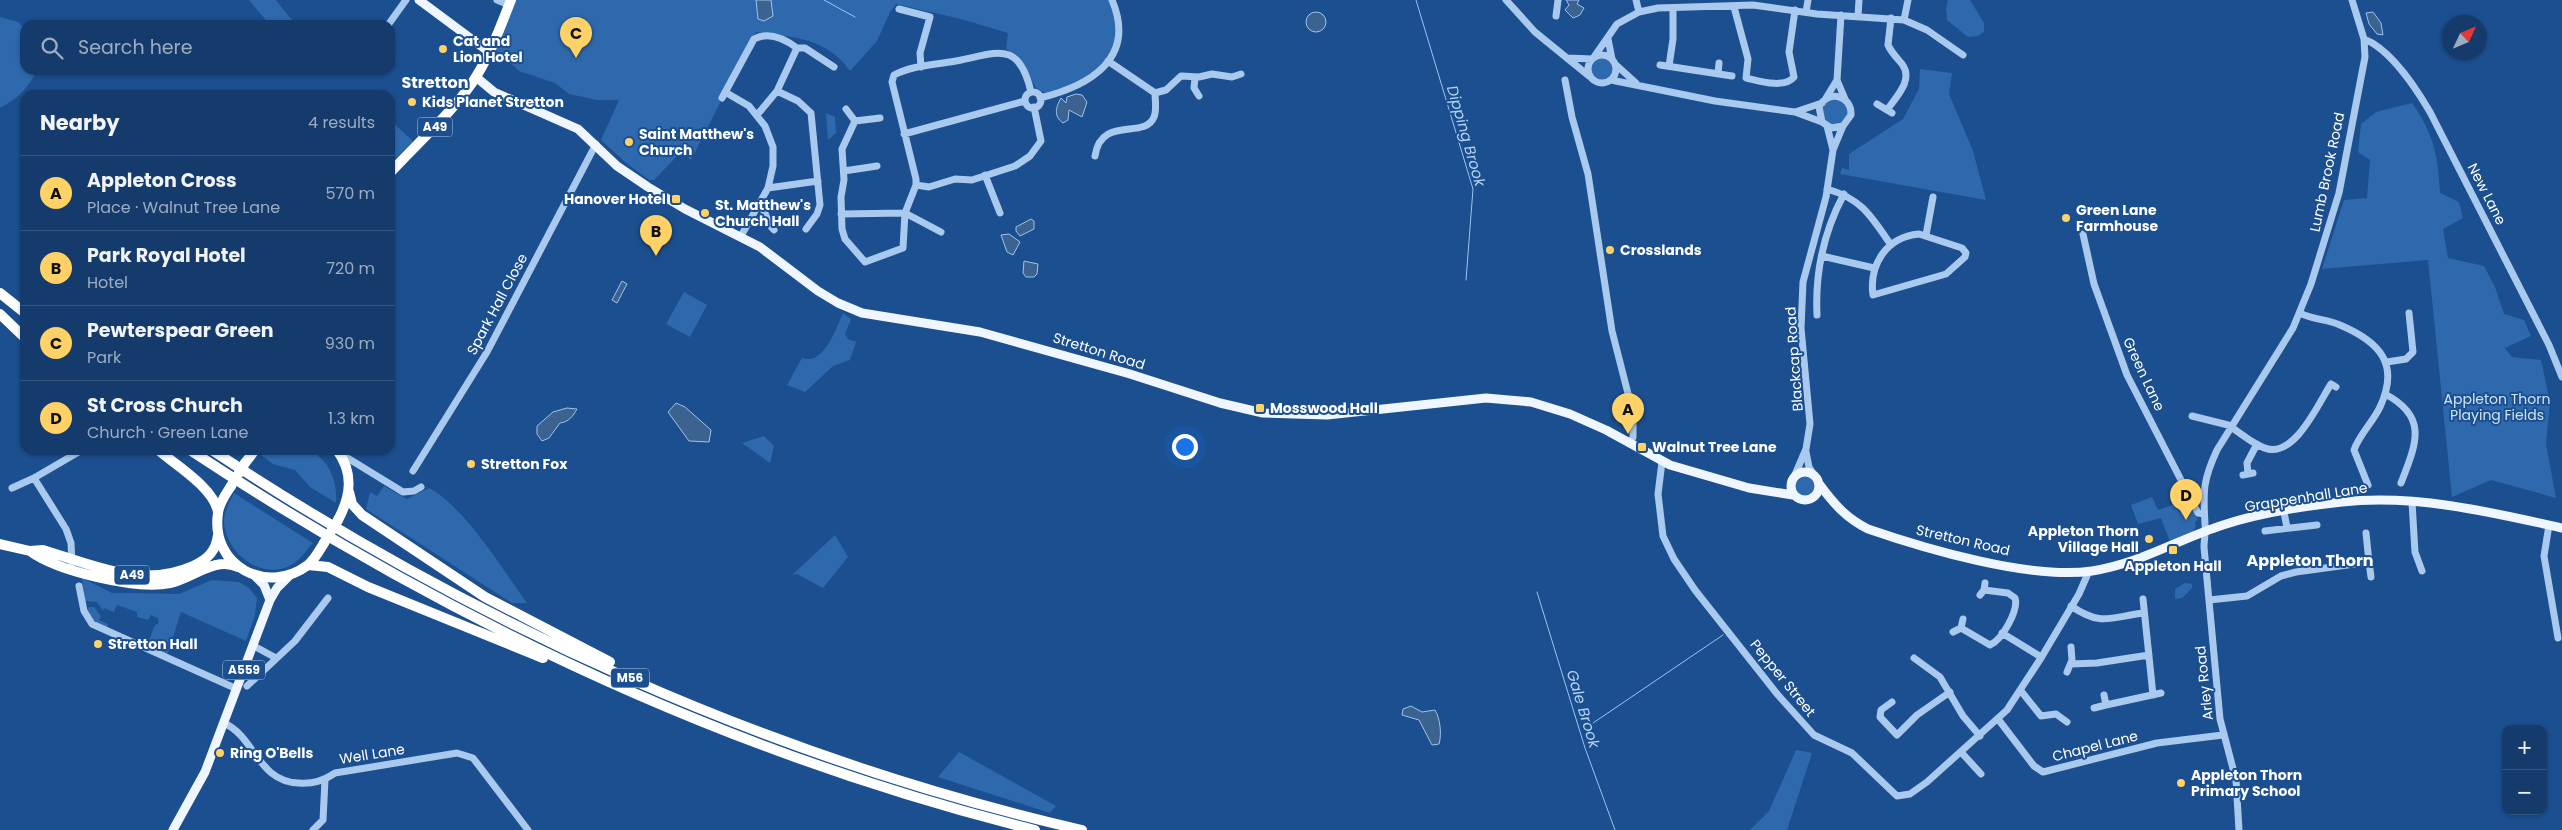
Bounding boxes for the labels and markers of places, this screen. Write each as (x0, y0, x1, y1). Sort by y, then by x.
pin: C (560, 17, 592, 58)
place label: Cat and Lion Hotel (453, 31, 523, 67)
marker: Cat and Lion Hotel (437, 43, 449, 55)
place label: Kids Planet Stretton (422, 92, 564, 112)
marker: Kids Planet Stretton (406, 96, 418, 108)
place label: Saint Matthew's Church (639, 124, 754, 160)
marker: Saint Matthew's Church (623, 136, 635, 148)
place label: Hanover Hotel (564, 189, 666, 209)
marker: Hanover Hotel (670, 193, 682, 205)
place label: St. Matthew's Church Hall (715, 195, 811, 231)
place label: Green Lane Farmhouse (2076, 200, 2159, 236)
marker: St. Matthew's Church Hall (699, 207, 711, 219)
marker: Green Lane Farmhouse (2060, 212, 2072, 224)
pin: B (640, 215, 672, 256)
place label: Crosslands (1620, 240, 1702, 260)
marker: Crosslands (1604, 244, 1616, 256)
pin: A (1612, 393, 1644, 434)
place label: Mosswood Hall (1270, 398, 1378, 418)
marker: Mosswood Hall (1254, 402, 1266, 414)
place label: Walnut Tree Lane (1652, 437, 1777, 457)
marker: Walnut Tree Lane (1636, 441, 1648, 453)
place label: Stretton Fox (481, 454, 568, 474)
marker: Stretton Fox (465, 458, 477, 470)
pin: D (2170, 479, 2202, 520)
place label: Appleton Thorn Village Hall (2028, 521, 2139, 557)
marker: Appleton Thorn Village Hall (2143, 533, 2155, 545)
marker: Appleton Hall (2167, 544, 2179, 556)
place label: Appleton Hall (2124, 556, 2222, 576)
place label: Stretton Hall (108, 634, 198, 654)
marker: Stretton Hall (92, 638, 104, 650)
place label: Ring O'Bells (230, 743, 313, 763)
marker: Ring O'Bells (214, 747, 226, 759)
place label: Appleton Thorn Primary School (2191, 765, 2302, 801)
marker: Appleton Thorn Primary School (2175, 777, 2187, 789)

